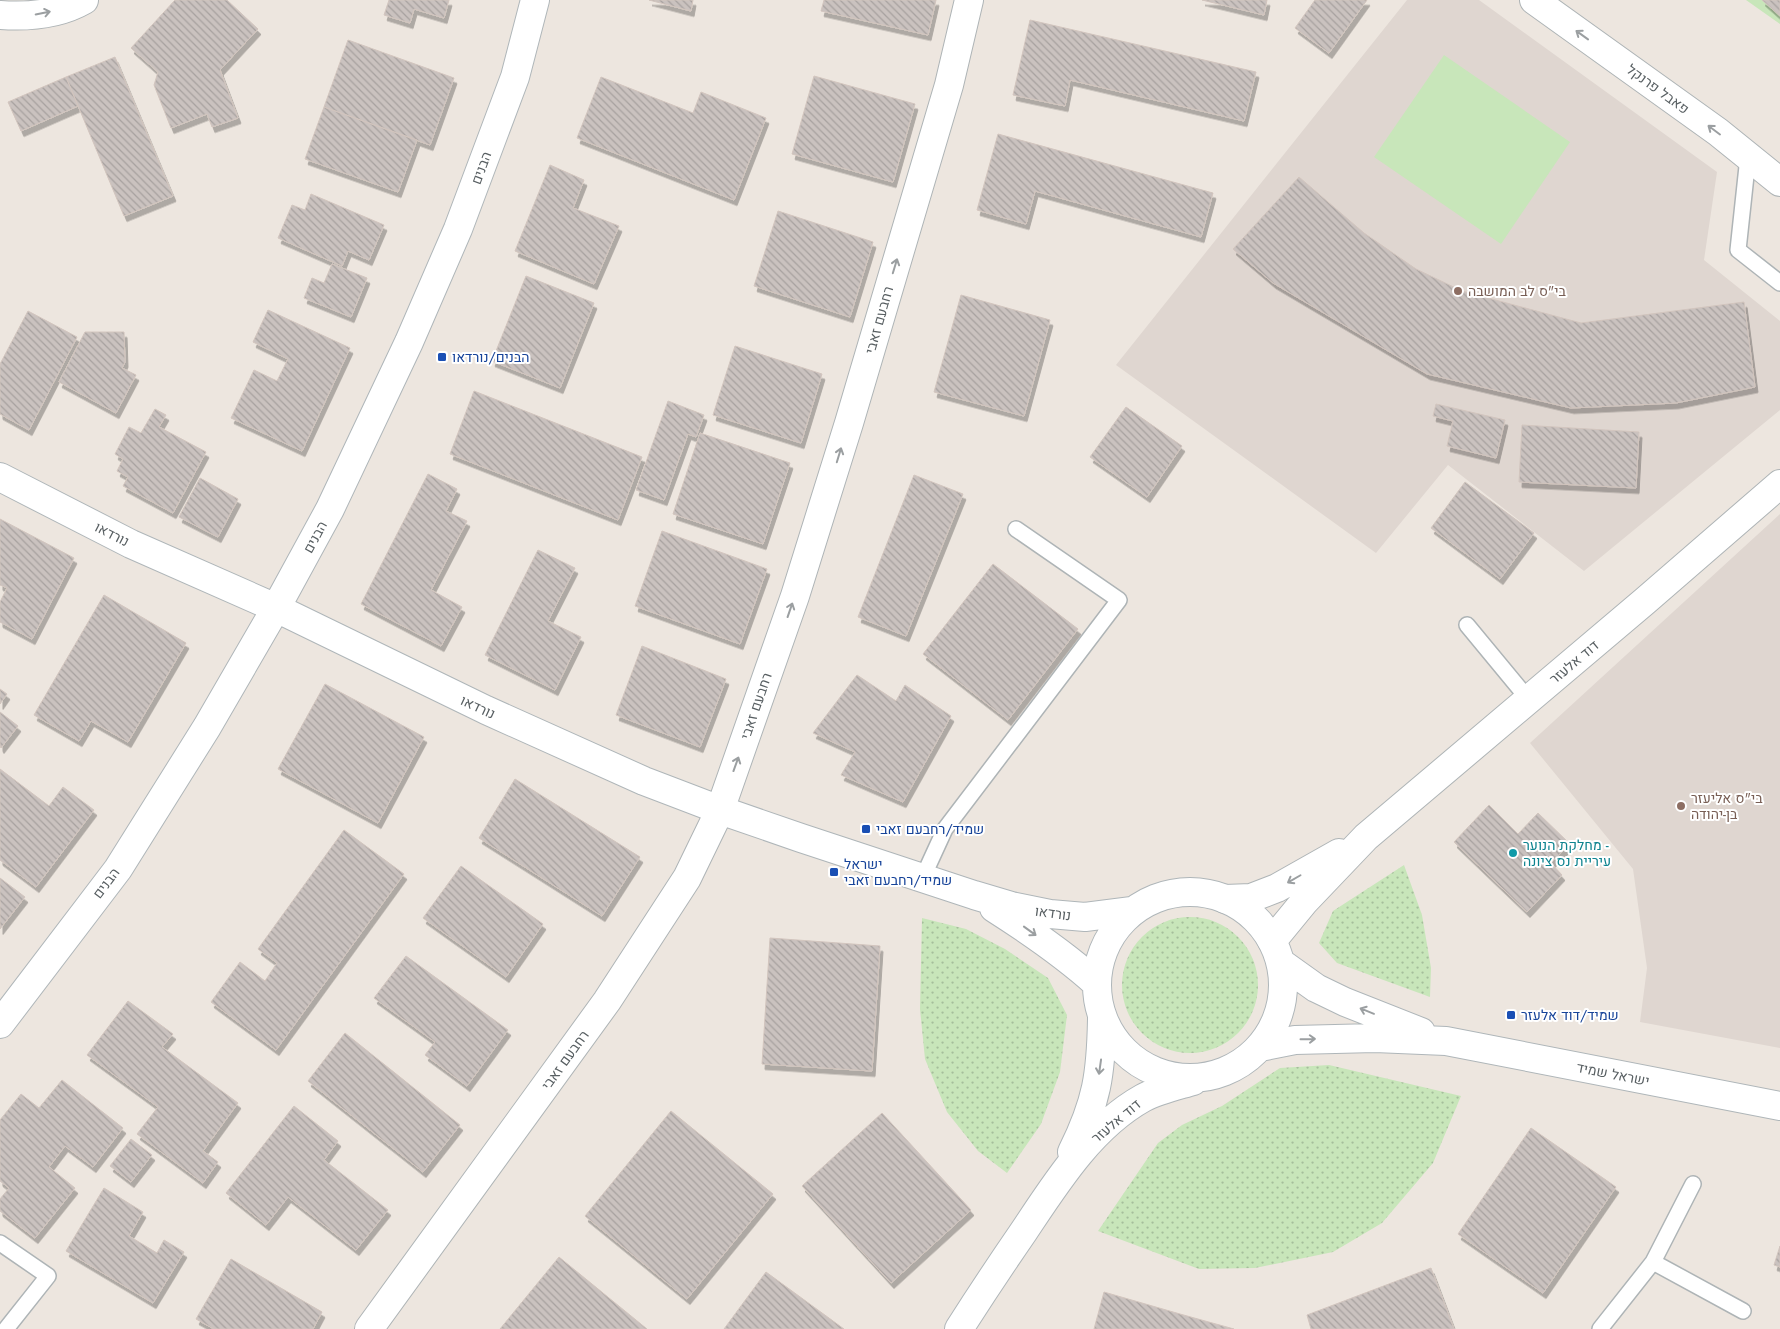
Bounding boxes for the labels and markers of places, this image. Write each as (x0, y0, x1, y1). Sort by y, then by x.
place label: בי"ס לב המושבה (1468, 281, 1567, 301)
marker: בי"ס לב המושבה (1452, 285, 1464, 297)
place label: הבנים/נורדאו (452, 347, 529, 367)
marker: הבנים/נורדאו (436, 351, 448, 363)
place label: בי"ס אליעזר בן-יהודה (1691, 788, 1763, 824)
marker: בי"ס אליעזר בן-יהודה (1675, 800, 1687, 812)
place label: שמיד/רחבעם זאבי (876, 819, 984, 839)
marker: שמיד/רחבעם זאבי (860, 823, 872, 835)
place label: מחלקת הנוער - עיריית נס ציונה (1523, 835, 1611, 871)
marker: מחלקת הנוער - עיריית נס ציונה (1507, 847, 1519, 859)
place label: ישראל שמיד/רחבעם זאבי (844, 854, 952, 890)
marker: ישראל שמיד/רחבעם זאבי (828, 866, 840, 878)
place label: שמיד/דוד אלעזר (1521, 1005, 1619, 1025)
marker: שמיד/דוד אלעזר (1505, 1009, 1517, 1021)

